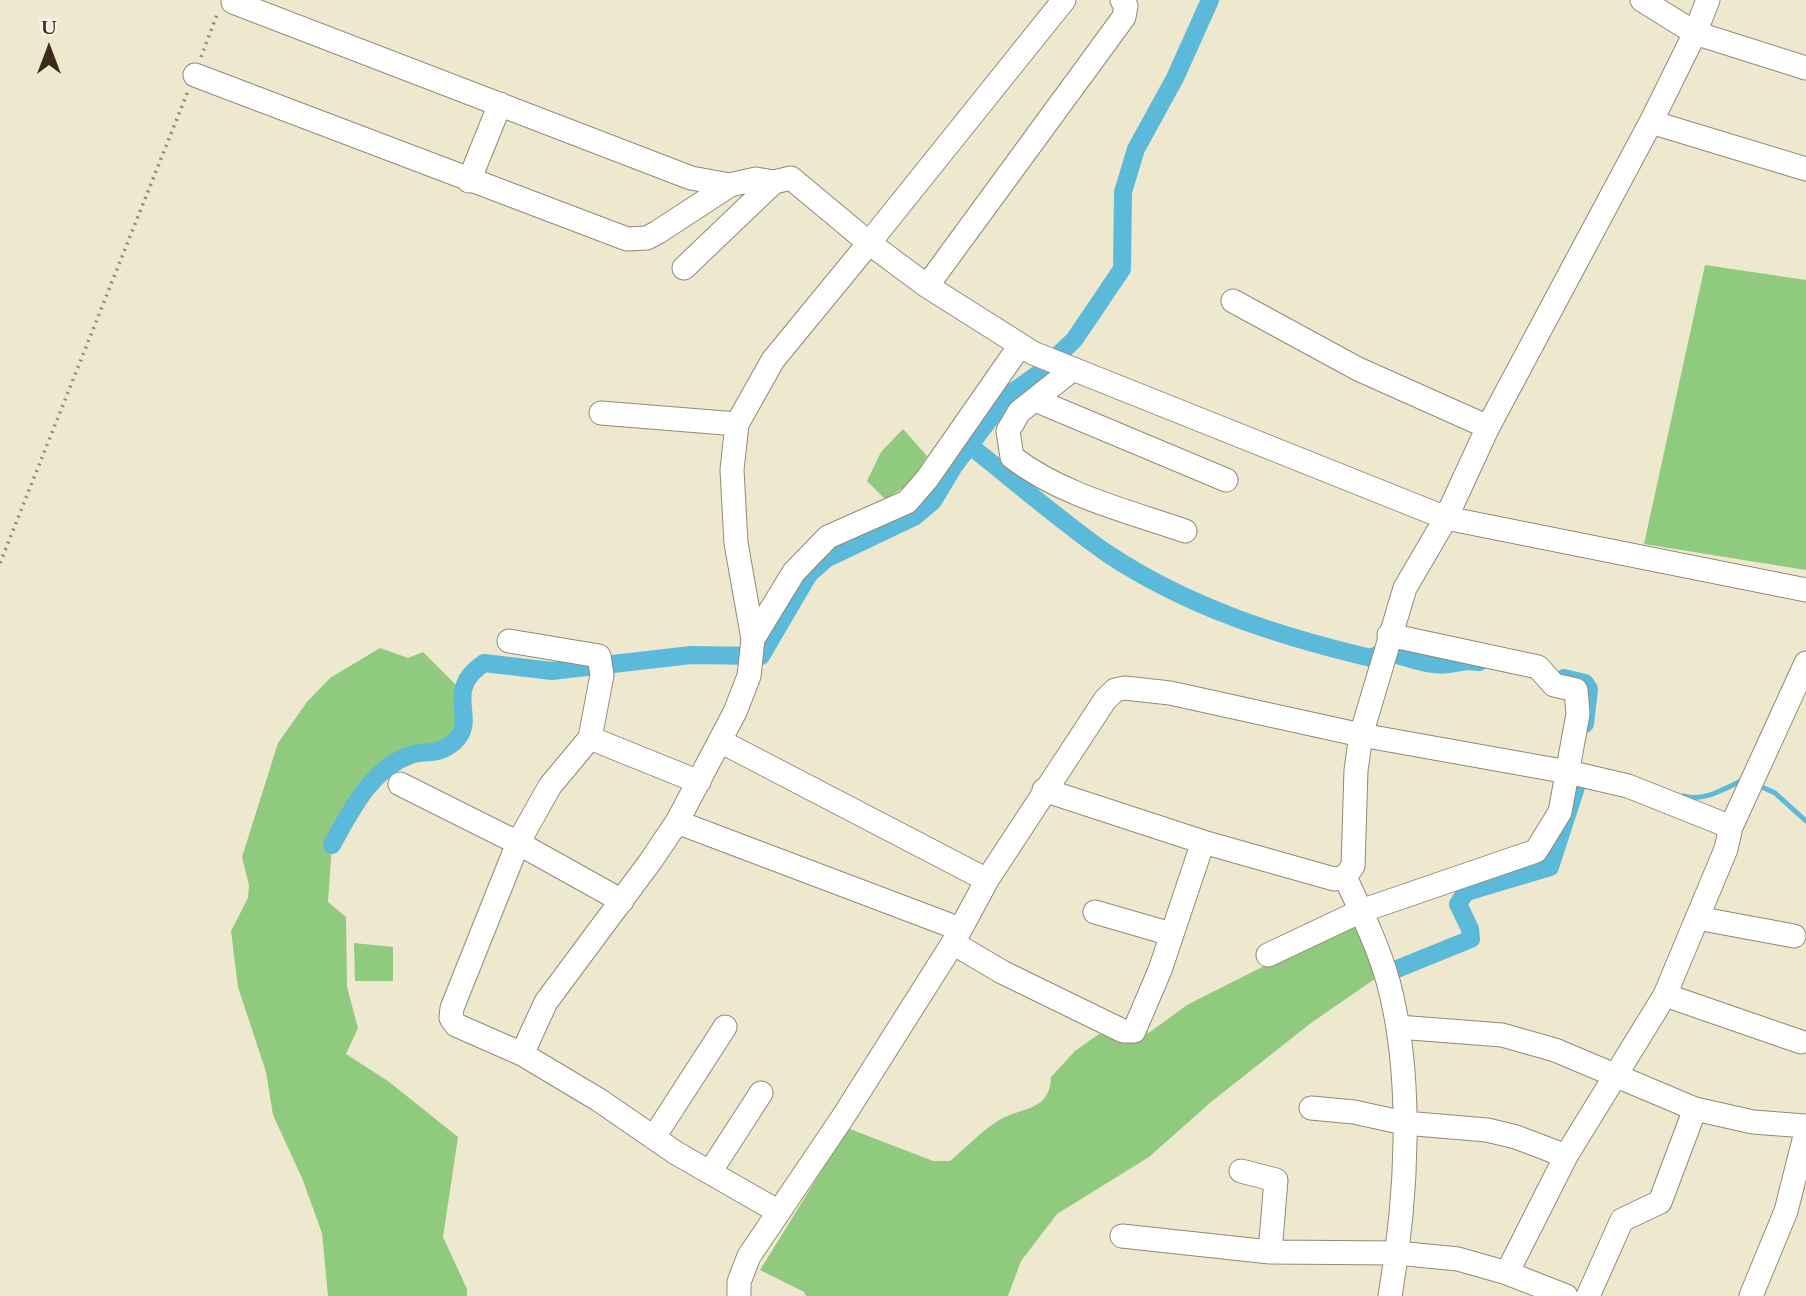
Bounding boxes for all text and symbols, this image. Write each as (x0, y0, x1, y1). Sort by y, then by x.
north arrow (14, 14, 84, 84)
text: U (41, 15, 57, 41)

